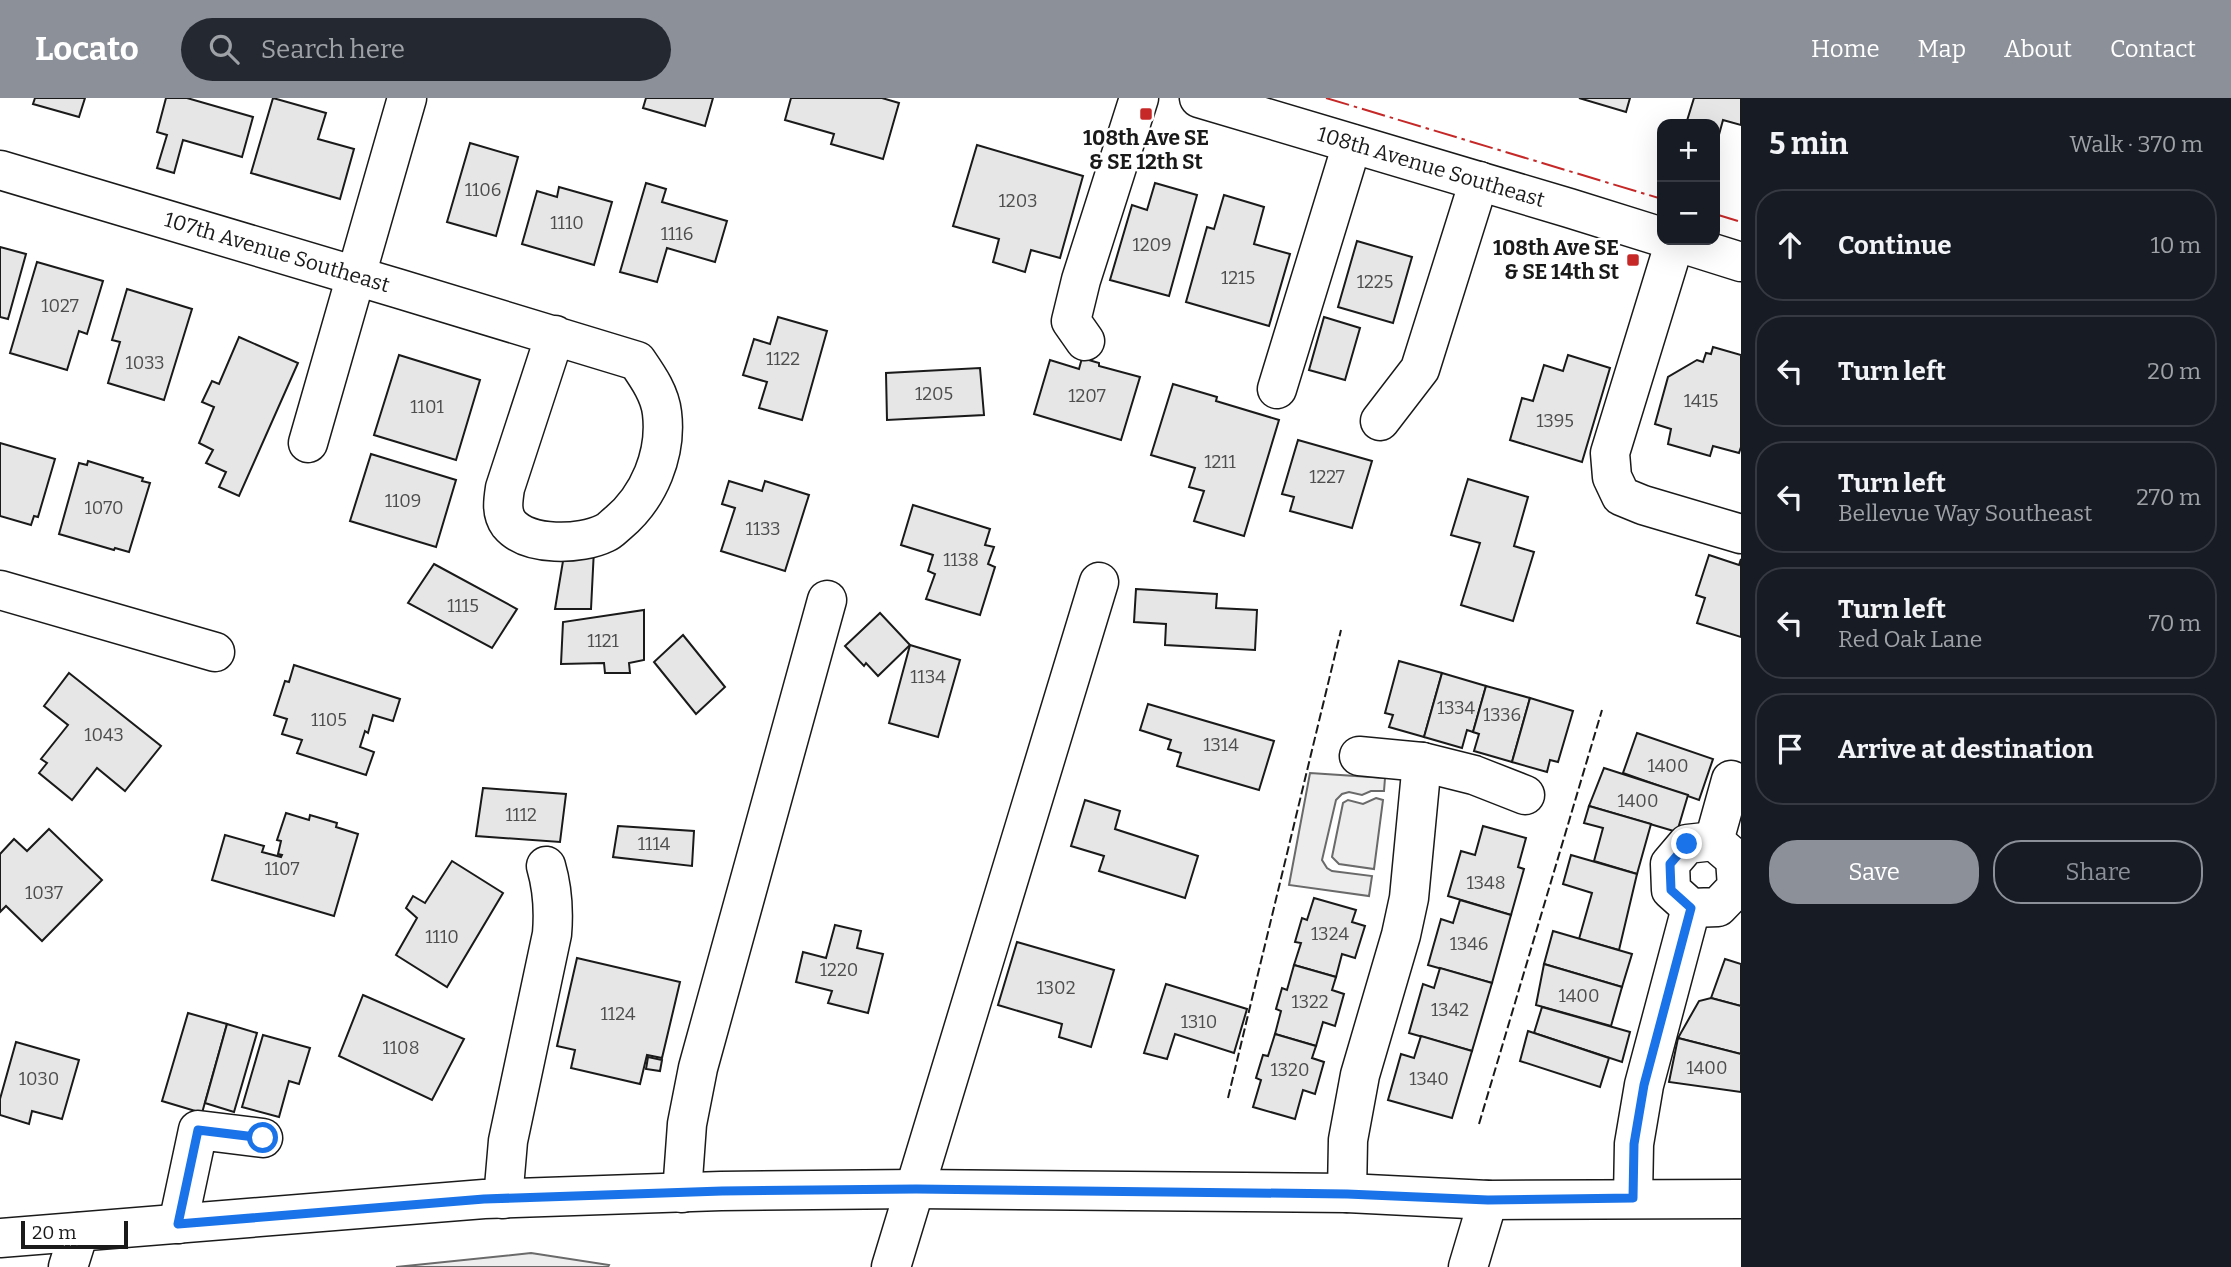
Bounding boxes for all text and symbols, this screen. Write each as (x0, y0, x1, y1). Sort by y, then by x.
search box (181, 18, 671, 81)
text: Locato (35, 29, 139, 69)
icon: search (205, 30, 243, 68)
text: Search here (261, 34, 405, 65)
text: Home (1811, 35, 1880, 63)
text: Map (1918, 35, 1966, 63)
text: About (2004, 35, 2072, 63)
text: Contact (2110, 35, 2196, 63)
marker: 108th Ave SE & SE 12th St (1138, 106, 1154, 122)
map controls (1657, 119, 1720, 245)
button: + (1657, 119, 1720, 182)
street label: 108th Avenue Southeast (1314, 121, 1548, 213)
place label: 108th Ave SE & SE 12th St (1083, 125, 1209, 175)
text: 5 min (1769, 126, 1848, 162)
text: Walk · 370 m (2070, 130, 2203, 158)
house number: 1106 (465, 179, 501, 201)
button: − (1657, 182, 1720, 245)
house number: 1203 (999, 190, 1037, 212)
street label: 107th Avenue Southeast (161, 206, 393, 298)
house number: 1110 (550, 212, 584, 234)
house number: 1116 (661, 223, 693, 245)
icon: ahead (1771, 226, 1809, 264)
text: Continue (1838, 230, 1952, 261)
text: 10 m (2150, 231, 2201, 259)
house number: 1209 (1132, 234, 1172, 256)
place label: 108th Ave SE & SE 14th St (1493, 235, 1620, 285)
marker: 108th Ave SE & SE 14th St (1625, 252, 1641, 268)
house number: 1215 (1221, 267, 1255, 289)
house number: 1225 (1357, 271, 1393, 293)
house number: 1027 (41, 295, 79, 317)
house number: 1122 (766, 348, 800, 370)
house number: 1033 (125, 352, 165, 374)
icon: left (1771, 352, 1809, 390)
text: Turn left (1838, 356, 1946, 387)
text: 20 m (2147, 357, 2201, 385)
house number: 1205 (915, 383, 953, 405)
house number: 1207 (1068, 385, 1106, 407)
house number: 1415 (1684, 390, 1718, 412)
house number: 1101 (410, 396, 444, 418)
house number: 1395 (1536, 410, 1574, 432)
house number: 1211 (1204, 451, 1237, 473)
house number: 1227 (1309, 466, 1345, 488)
text: Turn left (1838, 468, 1946, 499)
icon: left (1771, 478, 1809, 516)
text: 270 m (2136, 483, 2201, 511)
house number: 1109 (385, 490, 421, 512)
house number: 1070 (84, 497, 124, 519)
text: Bellevue Way Southeast (1838, 499, 2092, 527)
house number: 1133 (746, 518, 780, 540)
house number: 1138 (943, 549, 979, 571)
text: Turn left (1838, 594, 1946, 625)
house number: 1115 (447, 595, 479, 617)
icon: left (1771, 604, 1809, 642)
text: 70 m (2149, 609, 2201, 637)
text: Red Oak Lane (1838, 625, 1982, 653)
house number: 1121 (587, 630, 620, 652)
house number: 1134 (910, 666, 946, 688)
house number: 1334 (1437, 697, 1475, 719)
house number: 1336 (1483, 704, 1521, 726)
house number: 1105 (311, 709, 347, 731)
house number: 1043 (84, 724, 124, 746)
icon: arrive (1771, 730, 1809, 768)
house number: 1314 (1203, 734, 1239, 756)
text: Arrive at destination (1838, 734, 2093, 765)
house number: 1400 (1648, 755, 1688, 777)
house number: 1400 (1618, 790, 1658, 812)
house number: 1112 (505, 804, 537, 826)
route end (1671, 828, 1702, 859)
house number: 1114 (638, 833, 671, 855)
button: Save (1769, 840, 1979, 904)
button: Share (1993, 840, 2203, 904)
house number: 1107 (264, 858, 300, 880)
house number: 1348 (1467, 872, 1505, 894)
house number: 1037 (25, 882, 63, 904)
house number: 1324 (1311, 923, 1349, 945)
house number: 1110 (425, 926, 459, 948)
house number: 1346 (1450, 933, 1488, 955)
house number: 1220 (820, 959, 858, 981)
house number: 1302 (1037, 977, 1075, 999)
house number: 1400 (1559, 985, 1599, 1007)
house number: 1322 (1291, 991, 1329, 1013)
house number: 1342 (1431, 999, 1469, 1021)
house number: 1124 (601, 1003, 636, 1025)
house number: 1310 (1181, 1011, 1217, 1033)
house number: 1108 (383, 1037, 419, 1059)
house number: 1400 (1687, 1057, 1727, 1079)
house number: 1320 (1271, 1059, 1309, 1081)
house number: 1030 (19, 1068, 59, 1090)
house number: 1340 (1409, 1068, 1449, 1090)
route start (247, 1122, 278, 1153)
scale bar (21, 1218, 128, 1250)
text: 20 m (32, 1221, 76, 1244)

